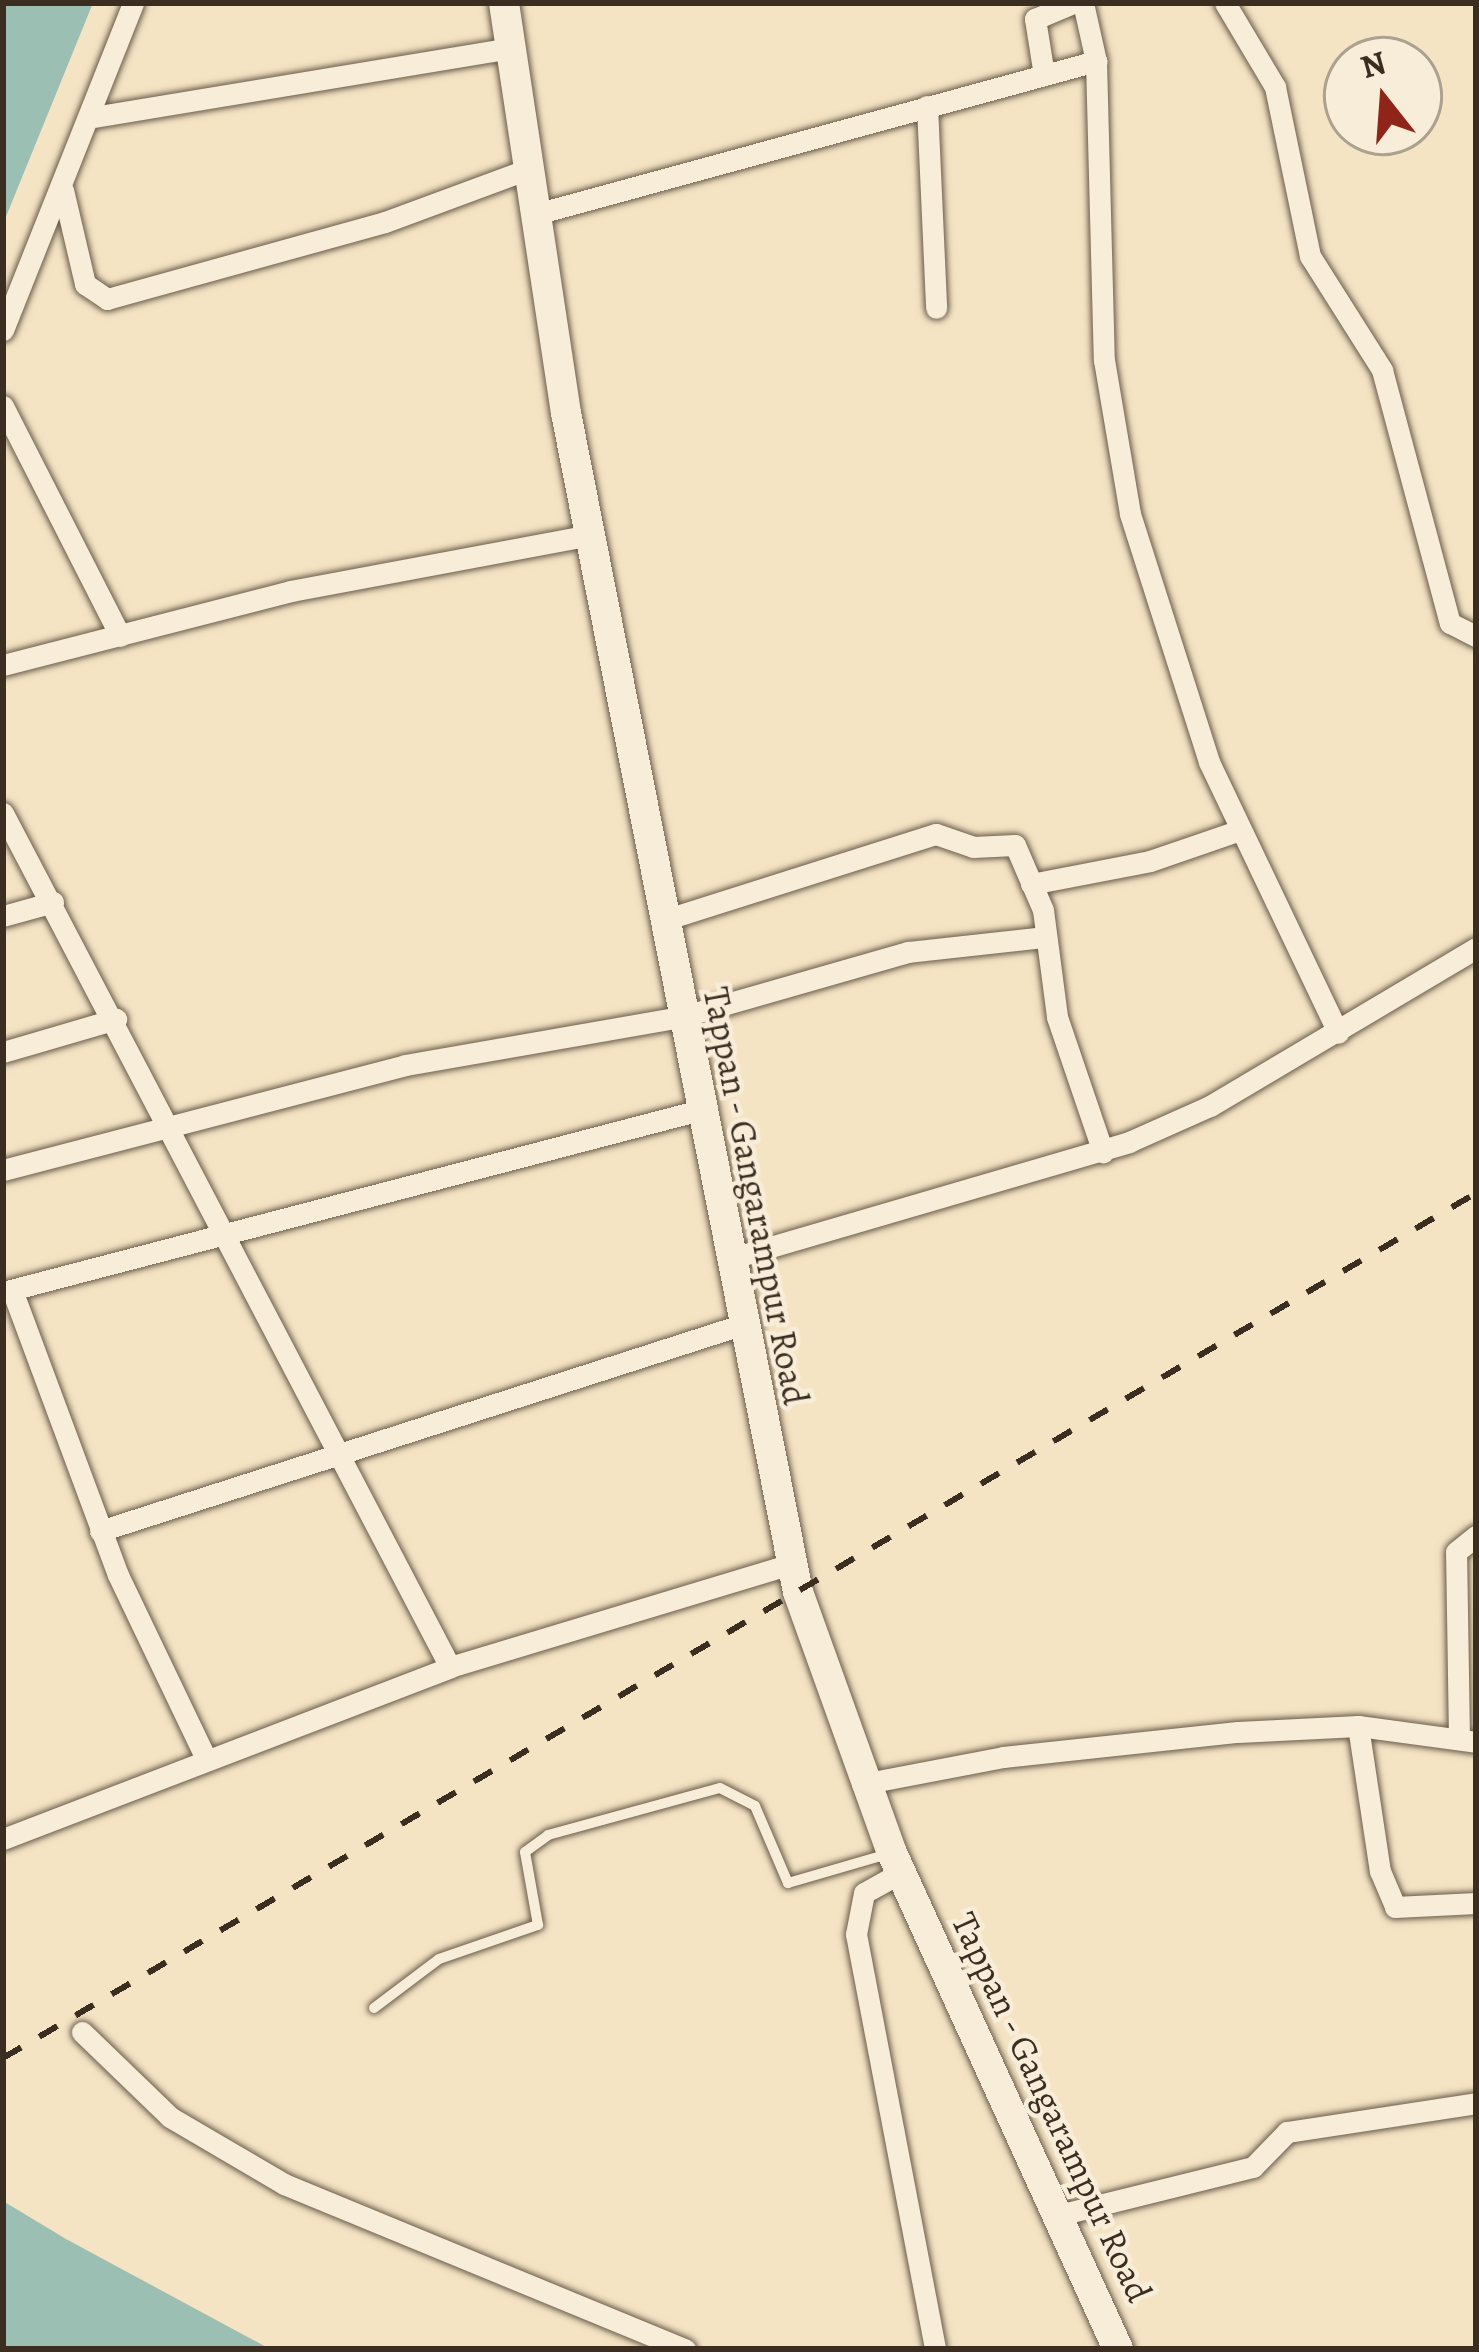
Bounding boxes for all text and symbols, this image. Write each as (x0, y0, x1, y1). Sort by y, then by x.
north arrow (1323, 36, 1443, 156)
text: N (1355, 39, 1391, 89)
street label: Tappan - Gangarampur Road (694, 983, 818, 1409)
street label: Tappan - Gangarampur Road (942, 1905, 1162, 2309)

